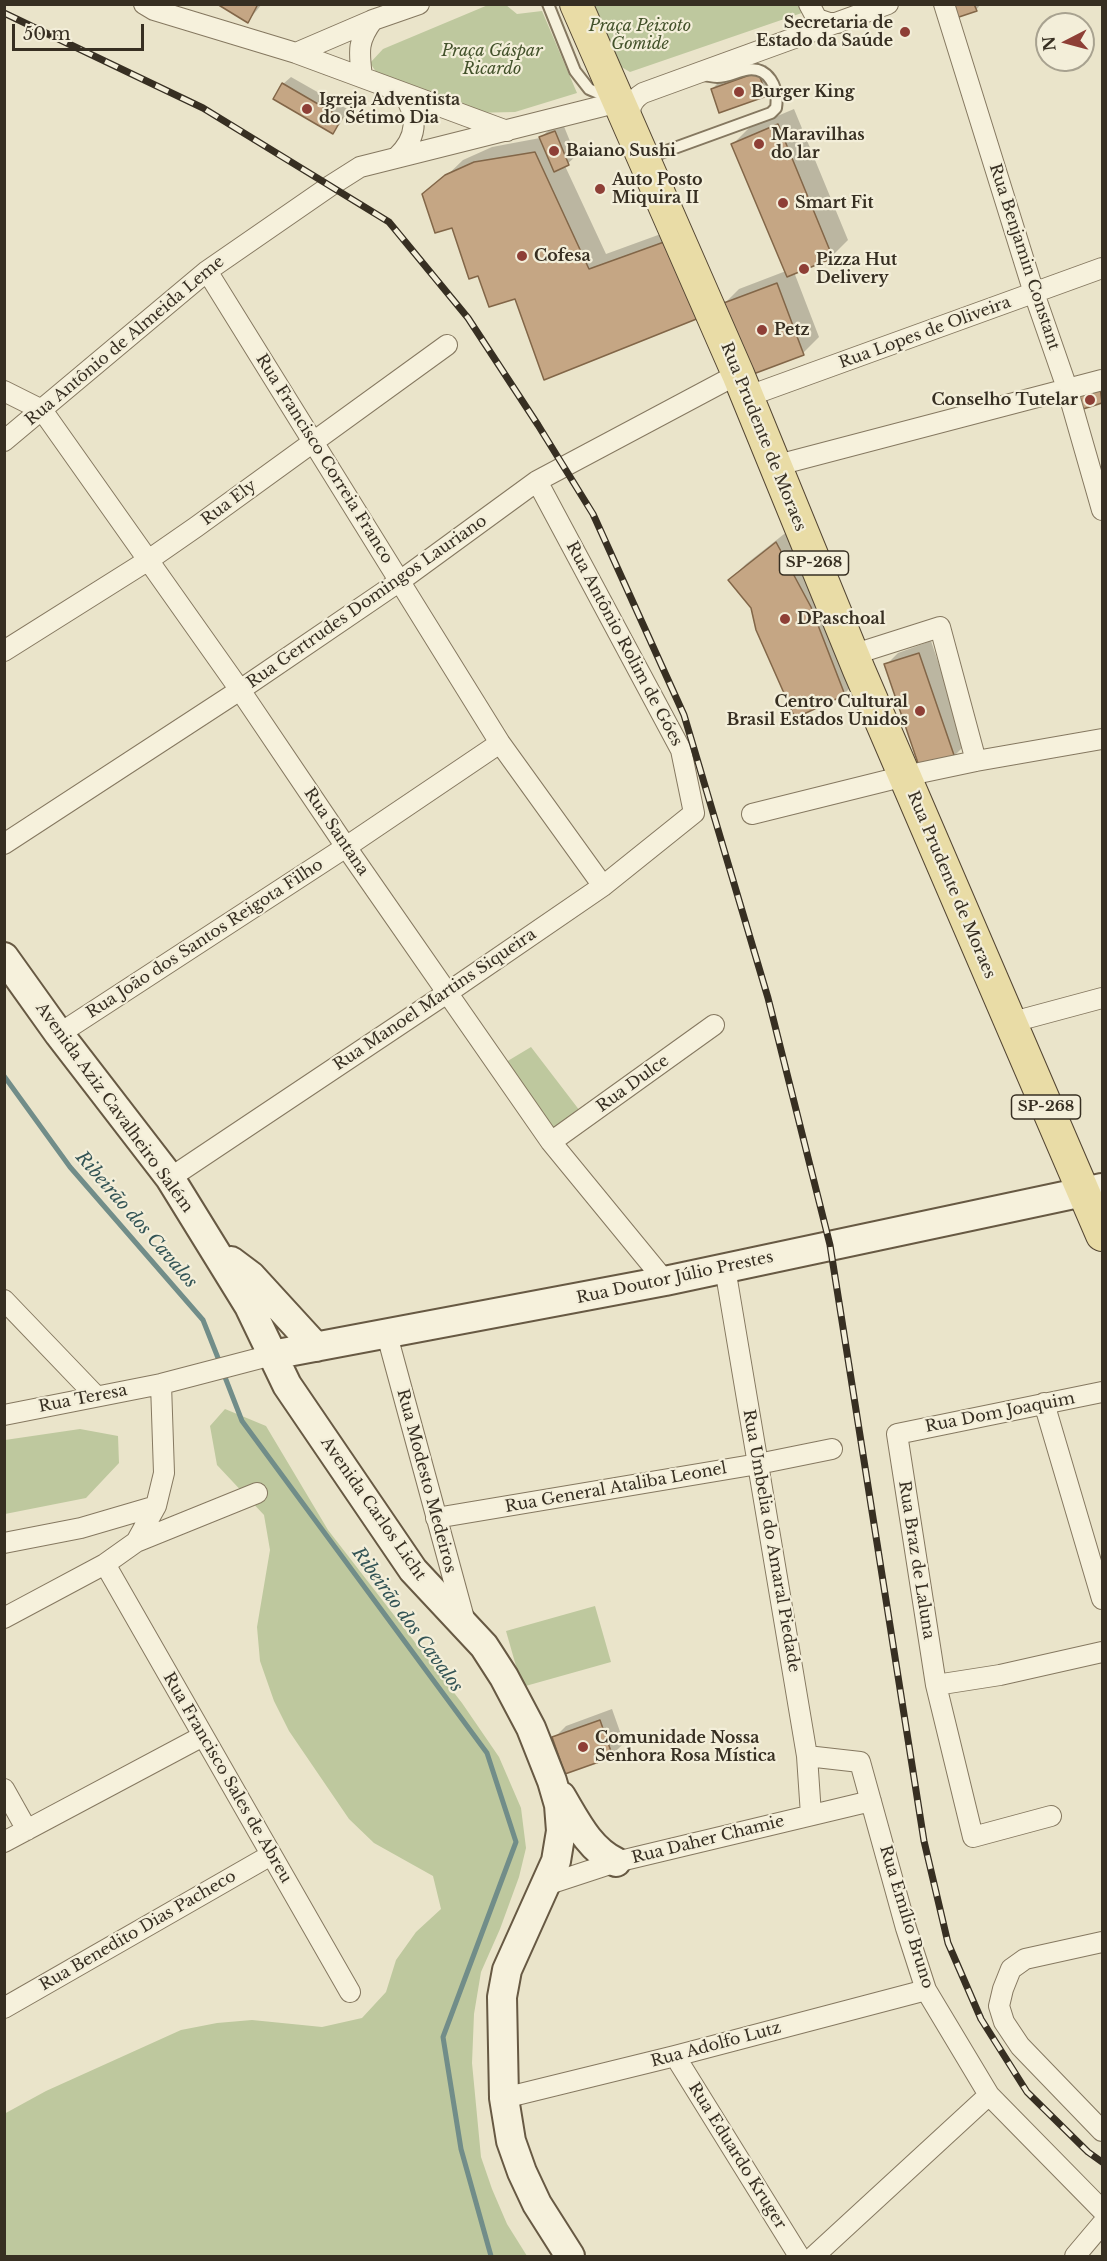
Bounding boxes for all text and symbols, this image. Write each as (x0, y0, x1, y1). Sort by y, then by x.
scale bar (15, 12, 147, 50)
north arrow (1035, 12, 1095, 72)
place label: Secretaria de Estado da Saúde (756, 13, 893, 51)
park label: Praça Peixoto Gomide (589, 16, 691, 54)
text: 50 m (23, 23, 71, 45)
marker: Secretaria de Estado da Saúde (898, 25, 912, 39)
text: N (1038, 35, 1060, 52)
park label: Praça Gáspar Ricardo (441, 41, 543, 79)
place label: Burger King (751, 82, 855, 102)
marker: Burger King (732, 85, 746, 99)
place label: Igreja Adventista do Sétimo Dia (319, 90, 460, 128)
marker: Igreja Adventista do Sétimo Dia (300, 102, 314, 116)
place label: Maravilhas do lar (771, 125, 865, 163)
marker: Maravilhas do lar (752, 137, 766, 151)
place label: Baiano Sushi (566, 141, 676, 161)
marker: Baiano Sushi (547, 144, 561, 158)
street label: Rua Benjamin Constant (985, 161, 1063, 353)
place label: Auto Posto Miquira II (612, 170, 703, 208)
marker: Auto Posto Miquira II (593, 182, 607, 196)
place label: Smart Fit (795, 193, 874, 213)
marker: Smart Fit (776, 196, 790, 210)
place label: Cofesa (534, 246, 591, 266)
marker: Cofesa (515, 249, 529, 263)
place label: Pizza Hut Delivery (816, 250, 897, 288)
street label: Rua Antônio de Almeida Leme (22, 252, 228, 430)
marker: Pizza Hut Delivery (797, 262, 811, 276)
street label: Rua Lopes de Oliveira (836, 293, 1014, 373)
place label: Petz (774, 320, 810, 340)
marker: Petz (755, 323, 769, 337)
street label: Rua Prudente de Moraes (716, 340, 810, 534)
street label: Rua Francisco Correia Franco (251, 351, 397, 567)
place label: Conselho Tutelar (931, 390, 1078, 410)
marker: Conselho Tutelar (1083, 393, 1097, 407)
street label: Rua Ely (198, 476, 260, 530)
street label: Rua Gertrudes Domingos Lauriano (243, 511, 491, 693)
street label: Rua Antônio Rolim de Góes (562, 538, 686, 750)
road number: SP-268 (780, 551, 848, 575)
place label: DPaschoal (797, 609, 885, 629)
marker: DPaschoal (778, 612, 792, 626)
place label: Centro Cultural Brasil Estados Unidos (726, 692, 908, 730)
marker: Centro Cultural Brasil Estados Unidos (913, 704, 927, 718)
street label: Rua Santana (300, 784, 372, 880)
street label: Rua Prudente de Moraes (903, 788, 999, 982)
street label: Rua João dos Santos Reigota Filho (83, 855, 327, 1023)
street label: Rua Manoel Martins Siqueira (330, 925, 540, 1075)
street label: Avenida Aziz Cavalheiro Salém (31, 999, 197, 1217)
street label: Rua Dulce (593, 1051, 673, 1117)
road number: SP-268 (1012, 1095, 1080, 1119)
water label: Ribeirão dos Cavalos (71, 1147, 201, 1293)
street label: Rua Doutor Júlio Prestes (575, 1248, 775, 1308)
street label: Rua Teresa (37, 1381, 129, 1417)
street label: Rua Modesto Medeiros (392, 1387, 460, 1575)
street label: Rua Dom Joaquim (923, 1389, 1077, 1437)
street label: Rua Umbelia do Amaral Piedade (738, 1408, 804, 1674)
street label: Avenida Carlos Licht (316, 1434, 430, 1584)
street label: Rua General Ataliba Leonel (504, 1459, 728, 1517)
street label: Rua Braz de Laluna (894, 1480, 938, 1640)
water label: Ribeirão dos Cavalos (347, 1543, 467, 1697)
street label: Rua Francisco Sales de Abreu (159, 1669, 295, 1887)
place label: Comunidade Nossa Senhora Rosa Mística (595, 1728, 776, 1766)
marker: Comunidade Nossa Senhora Rosa Mística (576, 1740, 590, 1754)
street label: Rua Daher Chamie (630, 1812, 786, 1868)
street label: Rua Emílio Bruno (875, 1843, 937, 1991)
street label: Rua Benedito Dias Pacheco (36, 1867, 240, 1995)
street label: Rua Adolfo Lutz (649, 2018, 783, 2072)
street label: Rua Eduardo Kruger (684, 2079, 790, 2233)

